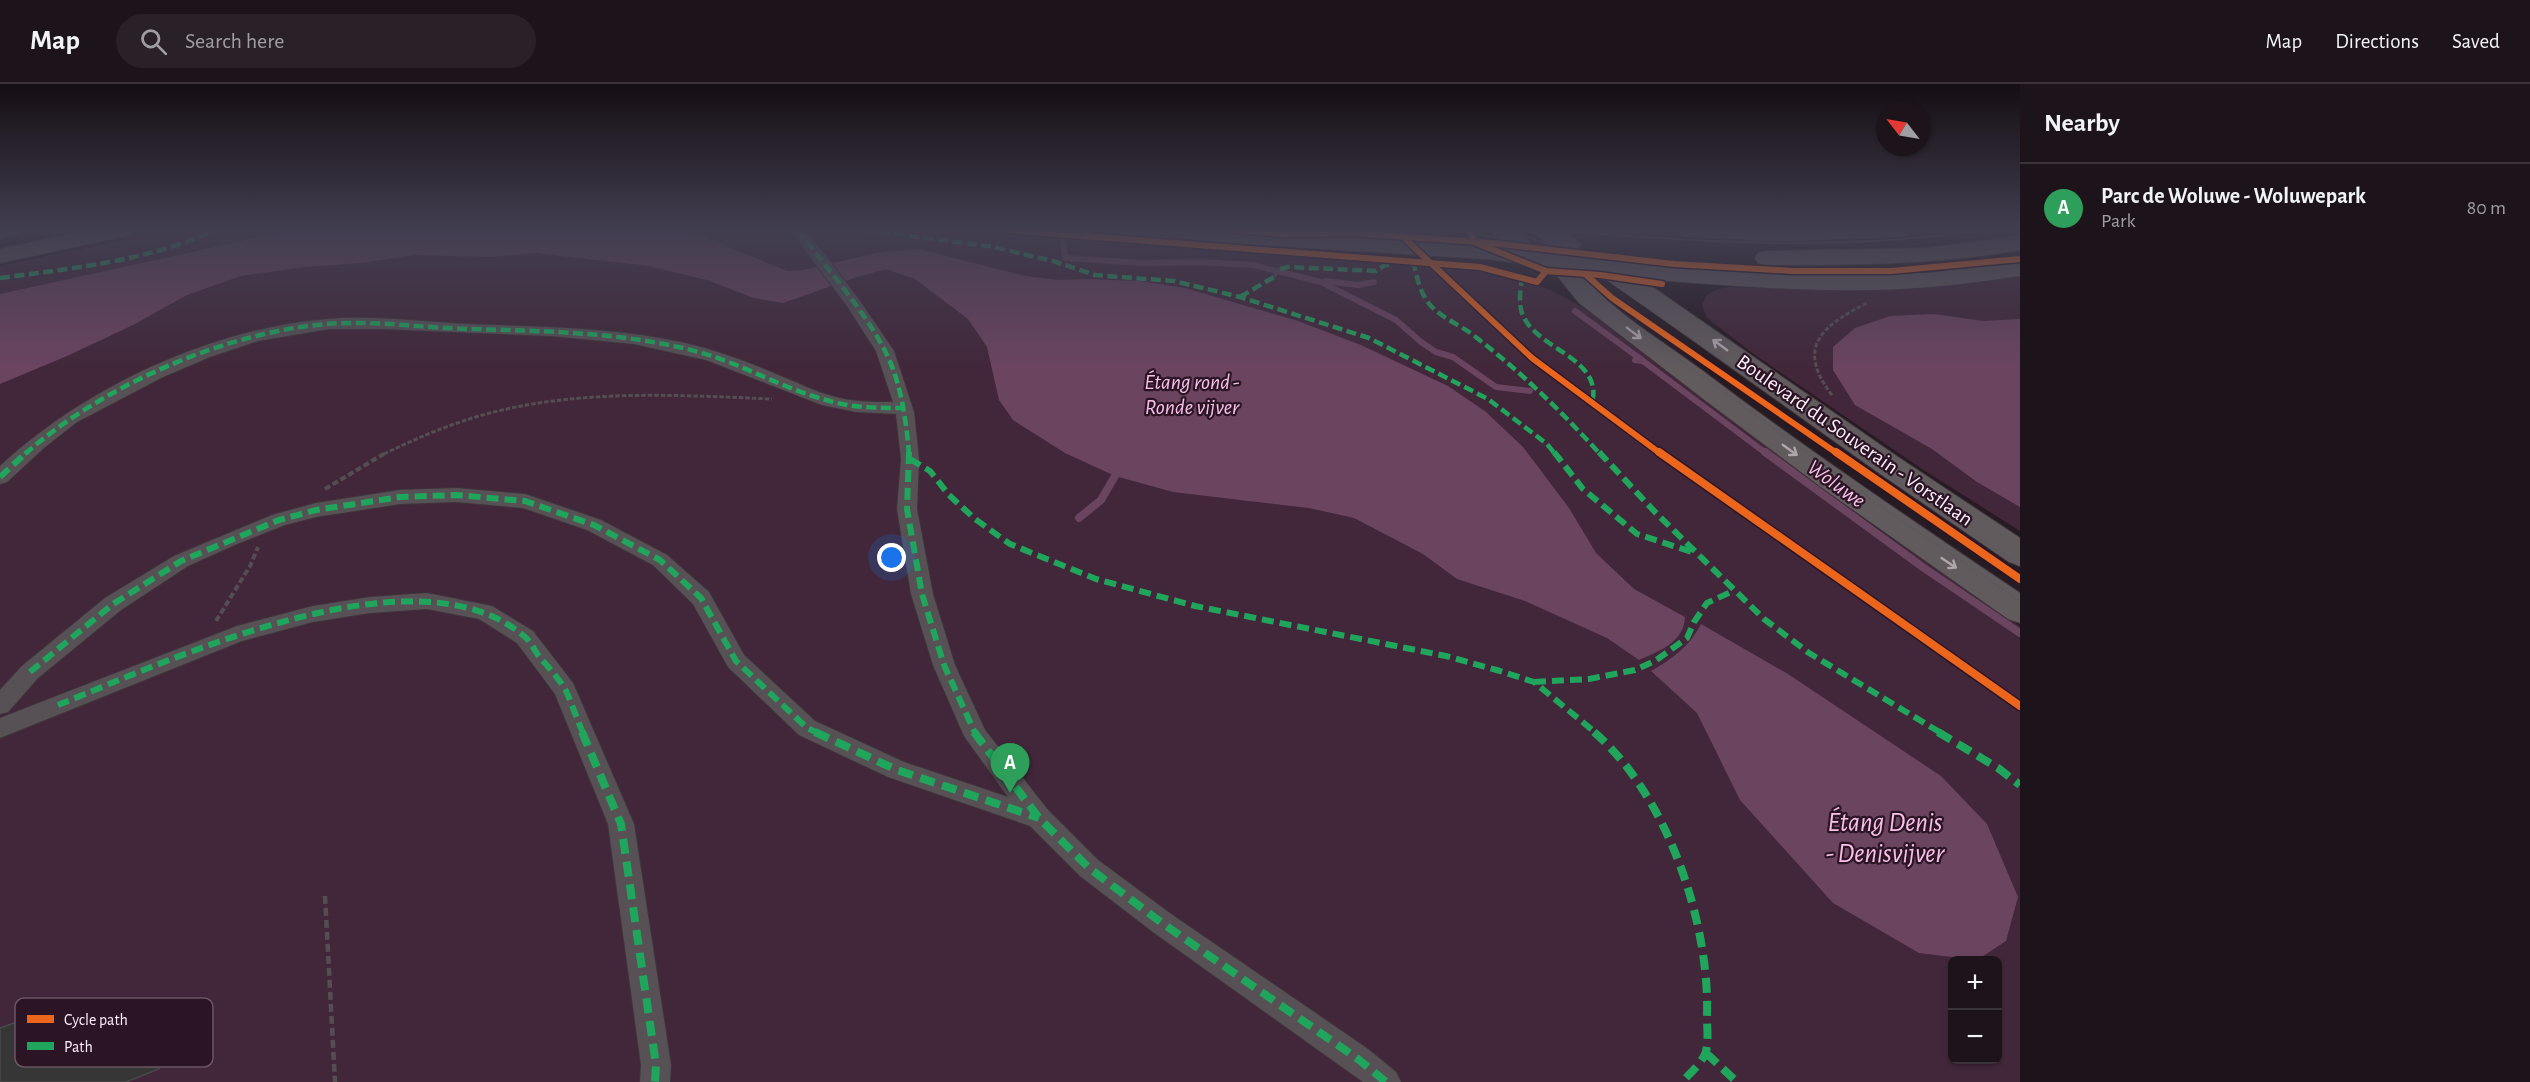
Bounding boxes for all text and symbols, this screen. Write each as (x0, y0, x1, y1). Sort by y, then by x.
search box (116, 14, 536, 68)
icon: search (137, 25, 170, 58)
text: Map (30, 27, 80, 55)
text: Search here (185, 30, 284, 52)
text: Map (2266, 31, 2302, 52)
text: Directions (2335, 31, 2419, 52)
text: Saved (2452, 31, 2500, 52)
north arrow (1876, 102, 1930, 156)
text: Nearby (2044, 110, 2120, 136)
text: Parc de Woluwe - Woluwepark (2101, 185, 2366, 207)
text: A (2058, 198, 2070, 218)
text: 80 m (2467, 198, 2506, 218)
text: Park (2101, 211, 2136, 231)
one-way arrow (1626, 327, 1642, 340)
one-way arrow (1712, 338, 1728, 351)
street label: Boulevard du Souverain - Vorstlaan (1733, 351, 1977, 530)
water label: Étang rond - Ronde vijver (1144, 370, 1240, 418)
one-way arrow (1782, 444, 1798, 456)
water label: Woluwe (1804, 456, 1869, 512)
your location (877, 543, 906, 572)
one-way arrow (1941, 557, 1957, 569)
pin: A (990, 744, 1030, 793)
water label: Étang Denis - Denisvijver (1826, 806, 1945, 867)
map controls (1948, 956, 2002, 1064)
button: + (1948, 956, 2002, 1010)
legend (15, 998, 213, 1067)
button: − (1948, 1010, 2002, 1064)
text: Cycle path (64, 1012, 128, 1029)
text: Path (64, 1039, 93, 1055)

